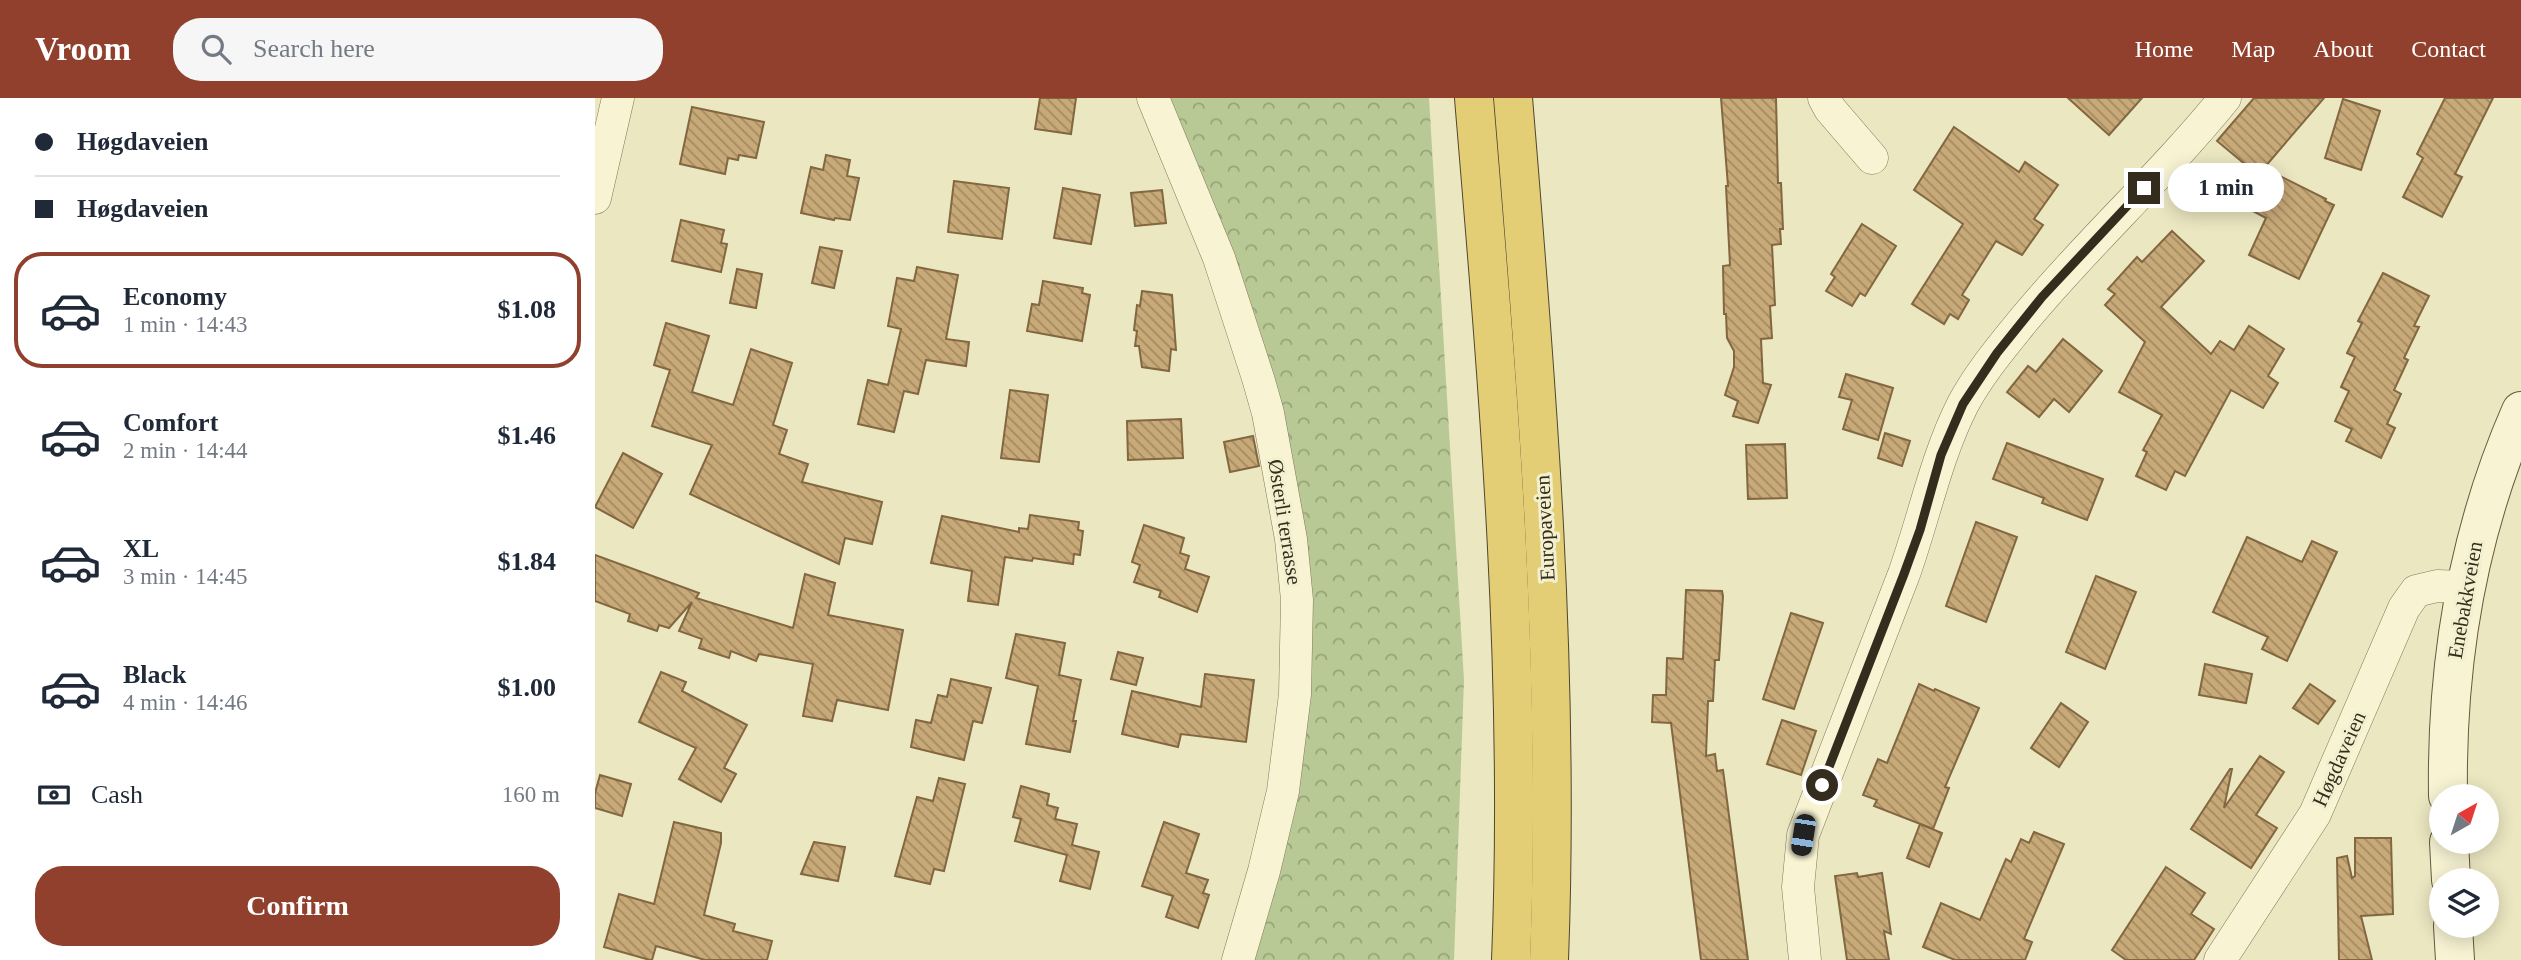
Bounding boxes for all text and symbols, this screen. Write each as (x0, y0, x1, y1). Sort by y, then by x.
search box (173, 18, 663, 81)
icon: search (197, 30, 235, 68)
text: Vroom (35, 31, 131, 67)
text: Search here (253, 34, 375, 63)
text: Home (2135, 36, 2193, 62)
text: Map (2231, 36, 2275, 62)
text: About (2313, 36, 2373, 62)
text: Contact (2411, 36, 2486, 62)
text: Høgdaveien (77, 127, 208, 156)
callout: 1 min (2169, 164, 2284, 212)
route end (2128, 172, 2160, 204)
text: 1 min (2198, 175, 2254, 200)
text: Høgdaveien (77, 194, 208, 223)
icon: car (39, 279, 102, 342)
text: Economy (123, 282, 227, 311)
text: $1.08 (498, 295, 556, 324)
text: 1 min · 14:43 (123, 312, 248, 337)
icon: car (39, 405, 102, 468)
text: Comfort (123, 408, 218, 437)
text: $1.46 (498, 421, 556, 450)
text: 2 min · 14:44 (123, 438, 248, 463)
street label: Østerli terrasse (1263, 458, 1307, 586)
street label: Europaveien (1530, 474, 1560, 582)
icon: car (39, 531, 102, 594)
text: XL (123, 534, 159, 563)
street label: Enebakkveien (2443, 539, 2487, 661)
text: $1.84 (498, 547, 556, 576)
text: 3 min · 14:45 (123, 564, 248, 589)
icon: car (39, 657, 102, 720)
text: Black (123, 660, 187, 689)
text: $1.00 (498, 673, 556, 702)
text: 4 min · 14:46 (123, 690, 248, 715)
street label: Høgdaveien (2307, 707, 2371, 810)
route start (1806, 769, 1838, 801)
icon: cash (35, 776, 73, 814)
text: Cash (91, 780, 143, 809)
text: 160 m (502, 782, 560, 807)
north arrow (2429, 784, 2499, 854)
map controls (2429, 784, 2499, 938)
car (1790, 813, 1817, 857)
button: Confirm (35, 866, 560, 946)
button: layers (2429, 868, 2499, 938)

